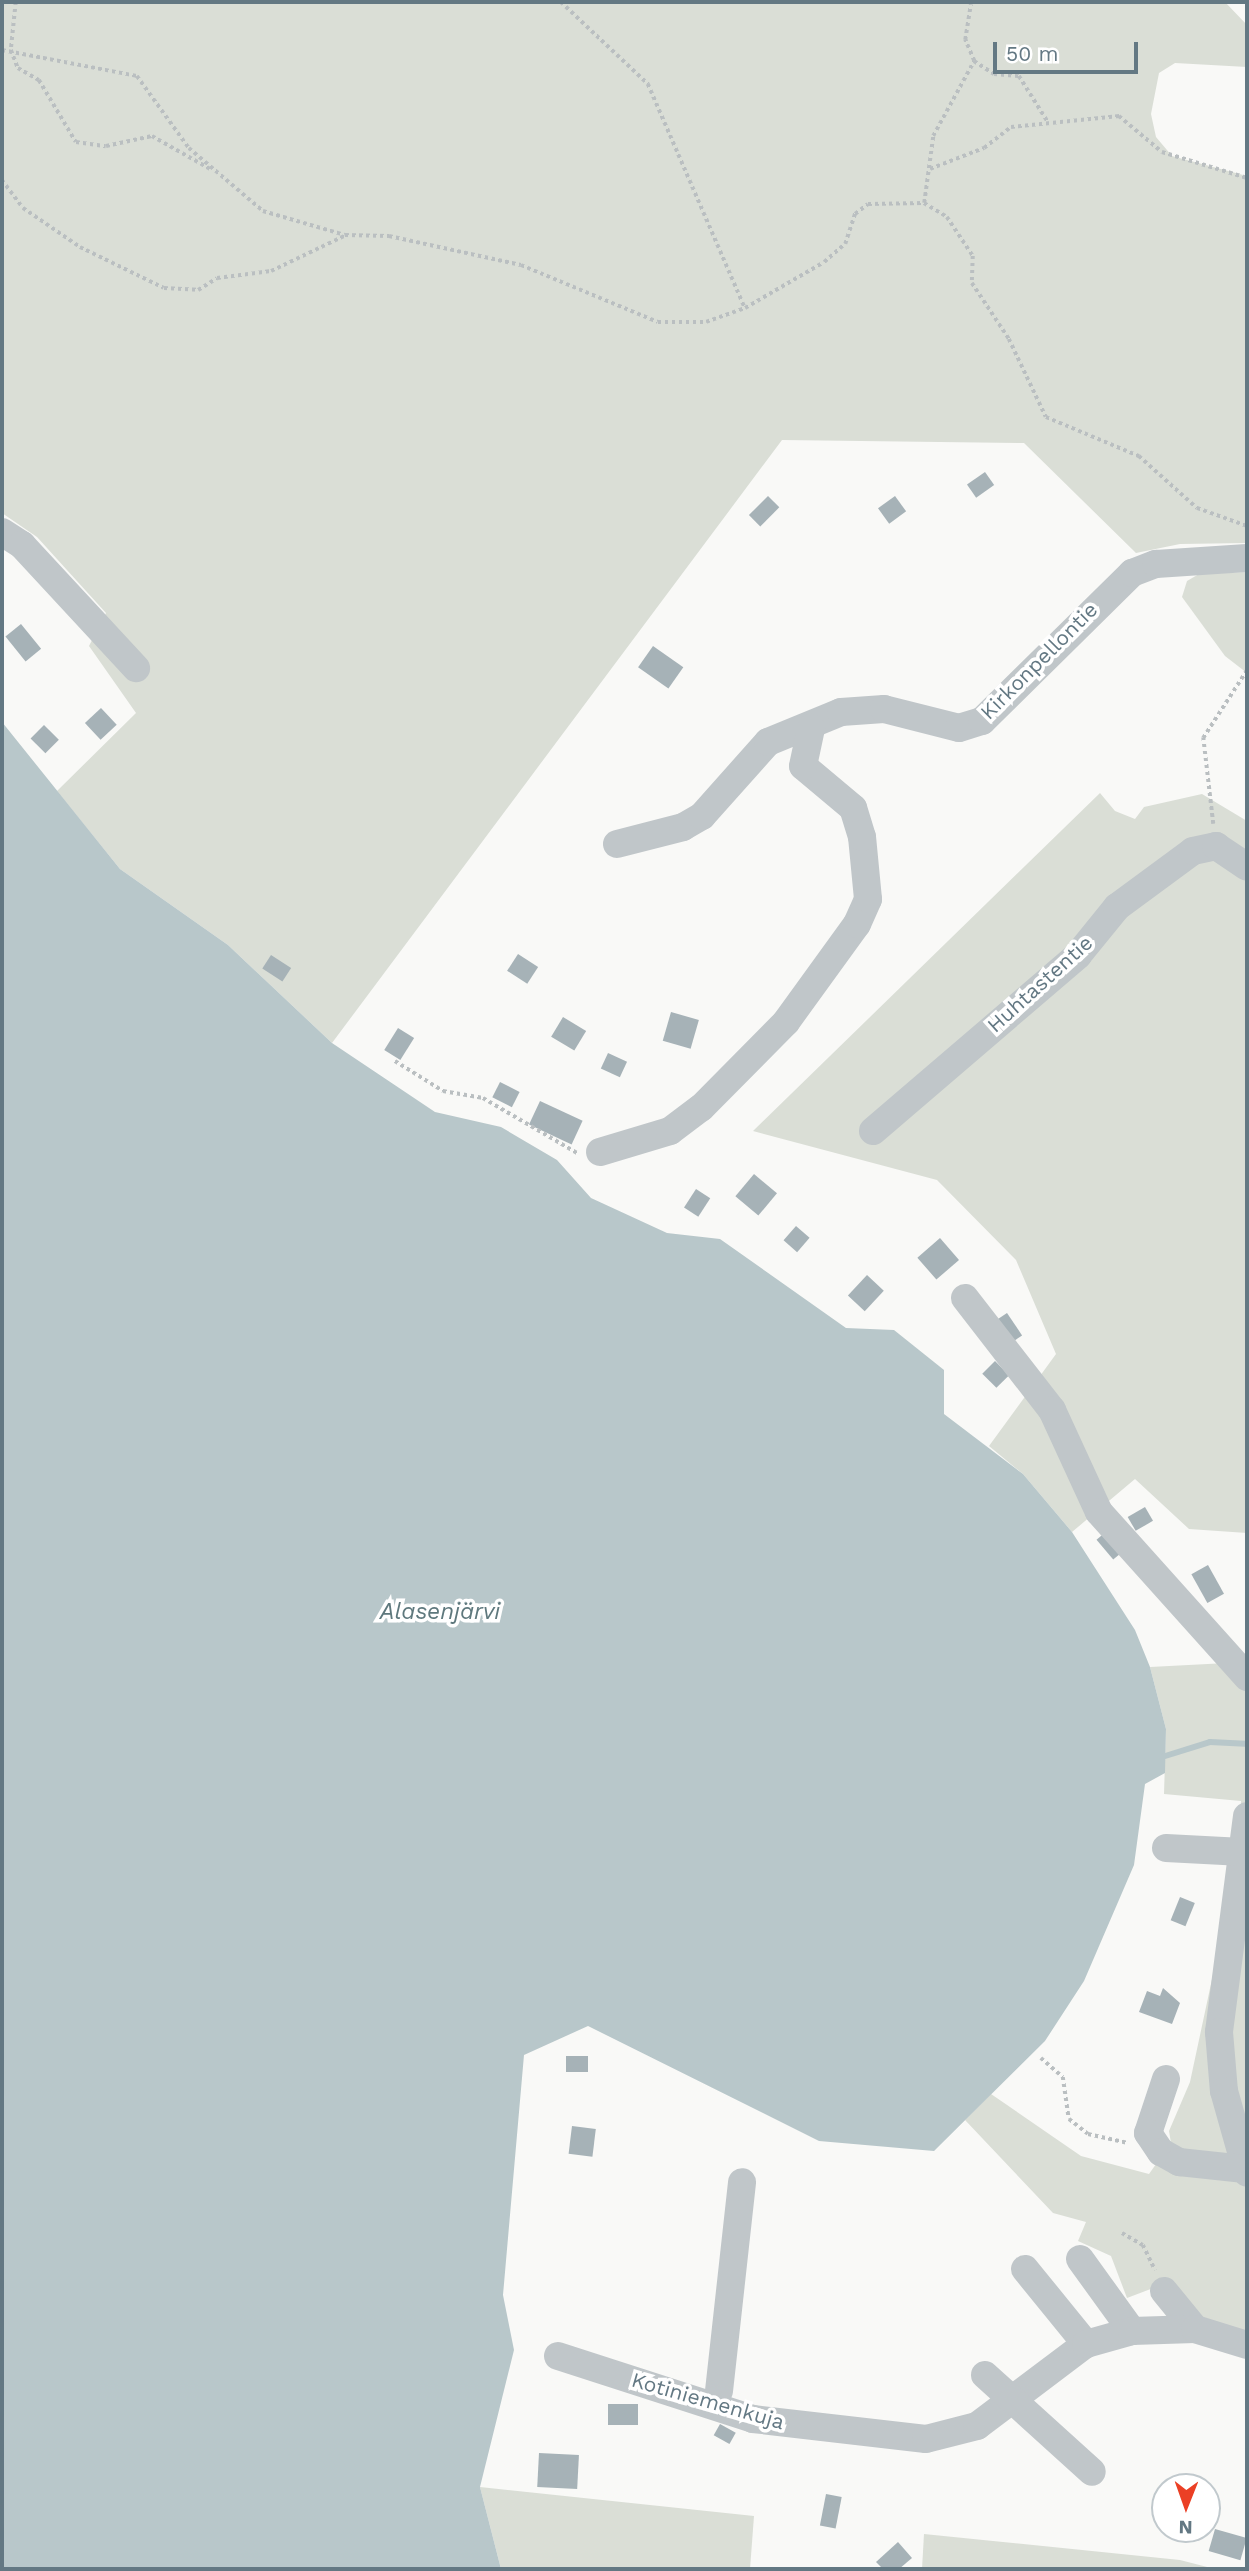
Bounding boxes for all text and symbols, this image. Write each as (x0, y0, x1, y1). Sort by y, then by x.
scale bar (997, 28, 1142, 72)
text: 50 m (1006, 41, 1058, 66)
street label: Kirkonpellontie (975, 597, 1103, 725)
street label: Huhtastentie (982, 930, 1098, 1038)
water label: Alasenjärvi (380, 1598, 500, 1626)
street label: Kotiniemenkuja (629, 2367, 787, 2435)
north arrow (1151, 2473, 1221, 2543)
text: N (1178, 2516, 1193, 2539)

